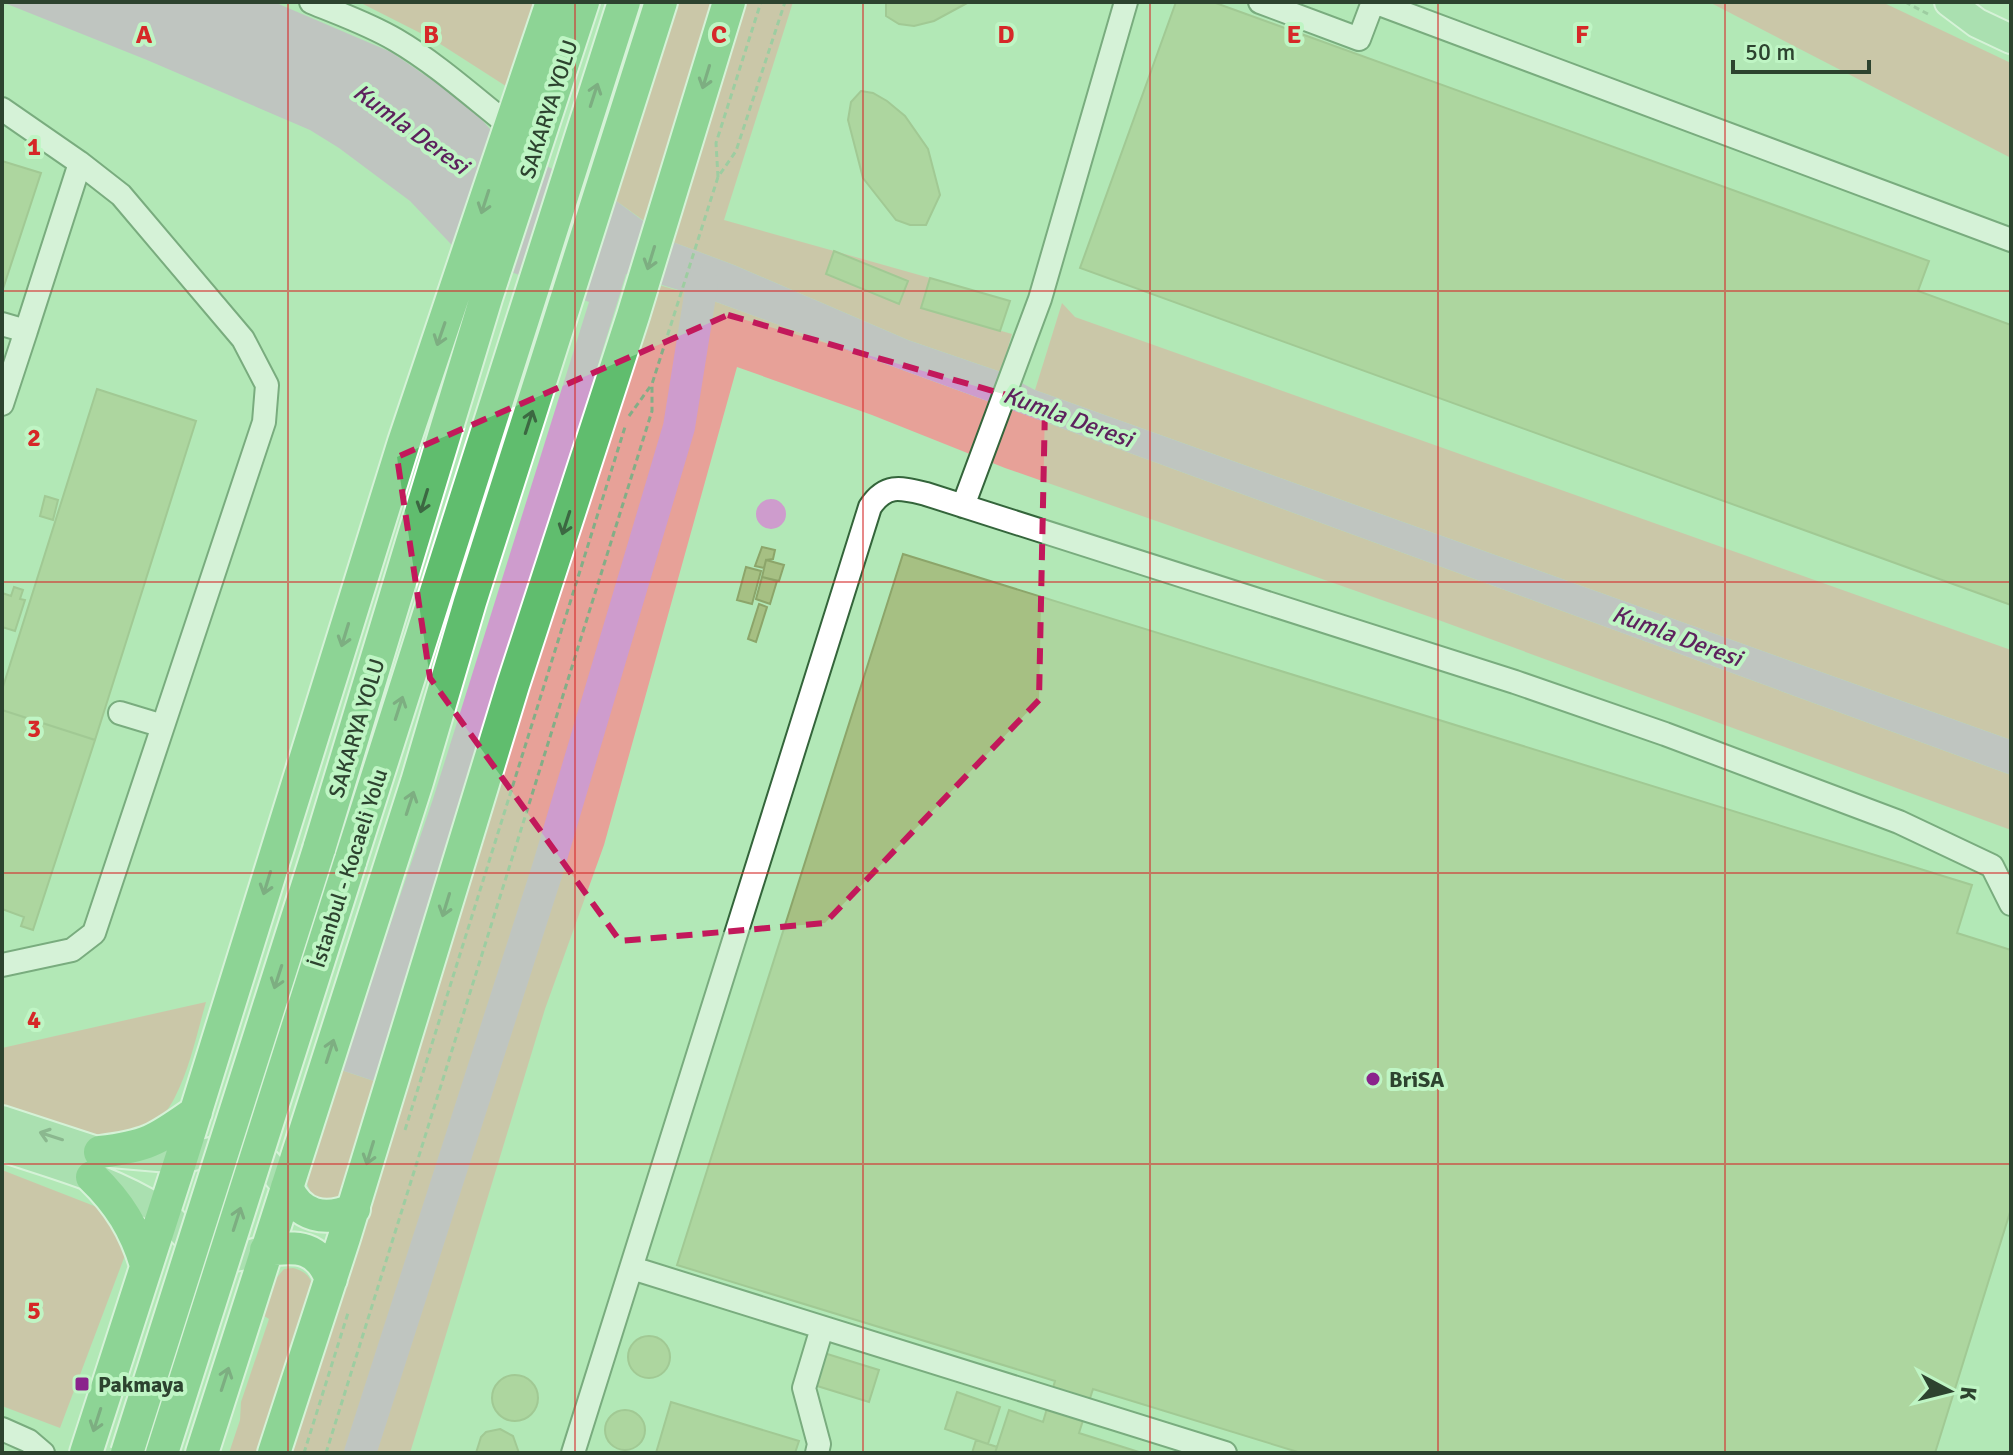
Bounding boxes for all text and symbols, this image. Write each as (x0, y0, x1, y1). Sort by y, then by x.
text: A (136, 19, 153, 51)
text: B (423, 19, 439, 51)
text: C (711, 19, 727, 51)
text: D (997, 19, 1015, 51)
text: E (1287, 19, 1301, 51)
text: F (1575, 19, 1589, 51)
scale bar (1733, 24, 1869, 74)
street label: SAKARYA YOLU (513, 37, 584, 182)
text: 50 m (1745, 37, 1795, 67)
one-way arrow (698, 63, 713, 89)
water label: Kumla Deresi (347, 77, 477, 182)
one-way arrow (588, 83, 603, 108)
text: 1 (27, 131, 41, 163)
one-way arrow (477, 189, 492, 215)
one-way arrow (643, 244, 658, 270)
one-way arrow (432, 321, 447, 346)
water label: Kumla Deresi (999, 380, 1139, 455)
one-way arrow (522, 409, 537, 434)
text: 2 (27, 422, 41, 454)
one-way arrow (416, 488, 430, 513)
one-way arrow (557, 510, 572, 535)
water label: Kumla Deresi (1608, 599, 1748, 674)
one-way arrow (337, 623, 352, 648)
street label: SAKARYA YOLU (323, 655, 390, 801)
one-way arrow (393, 696, 407, 721)
text: 3 (27, 713, 41, 745)
street label: İstanbul - Kocaeli Yolu (304, 765, 393, 971)
one-way arrow (403, 791, 418, 816)
one-way arrow (259, 871, 274, 896)
one-way arrow (438, 891, 453, 917)
one-way arrow (270, 964, 285, 989)
text: 4 (27, 1004, 41, 1036)
one-way arrow (324, 1039, 339, 1064)
place label: BriSA (1389, 1066, 1444, 1093)
marker: BriSA (1364, 1070, 1382, 1088)
one-way arrow (39, 1128, 64, 1142)
one-way arrow (362, 1140, 377, 1166)
one-way arrow (230, 1206, 245, 1232)
text: 5 (27, 1295, 41, 1327)
north arrow (1909, 1351, 1989, 1431)
one-way arrow (218, 1366, 233, 1392)
place label: Pakmaya (98, 1371, 184, 1398)
marker: Pakmaya (73, 1375, 91, 1393)
text: K (1954, 1385, 1983, 1402)
one-way arrow (89, 1406, 104, 1432)

